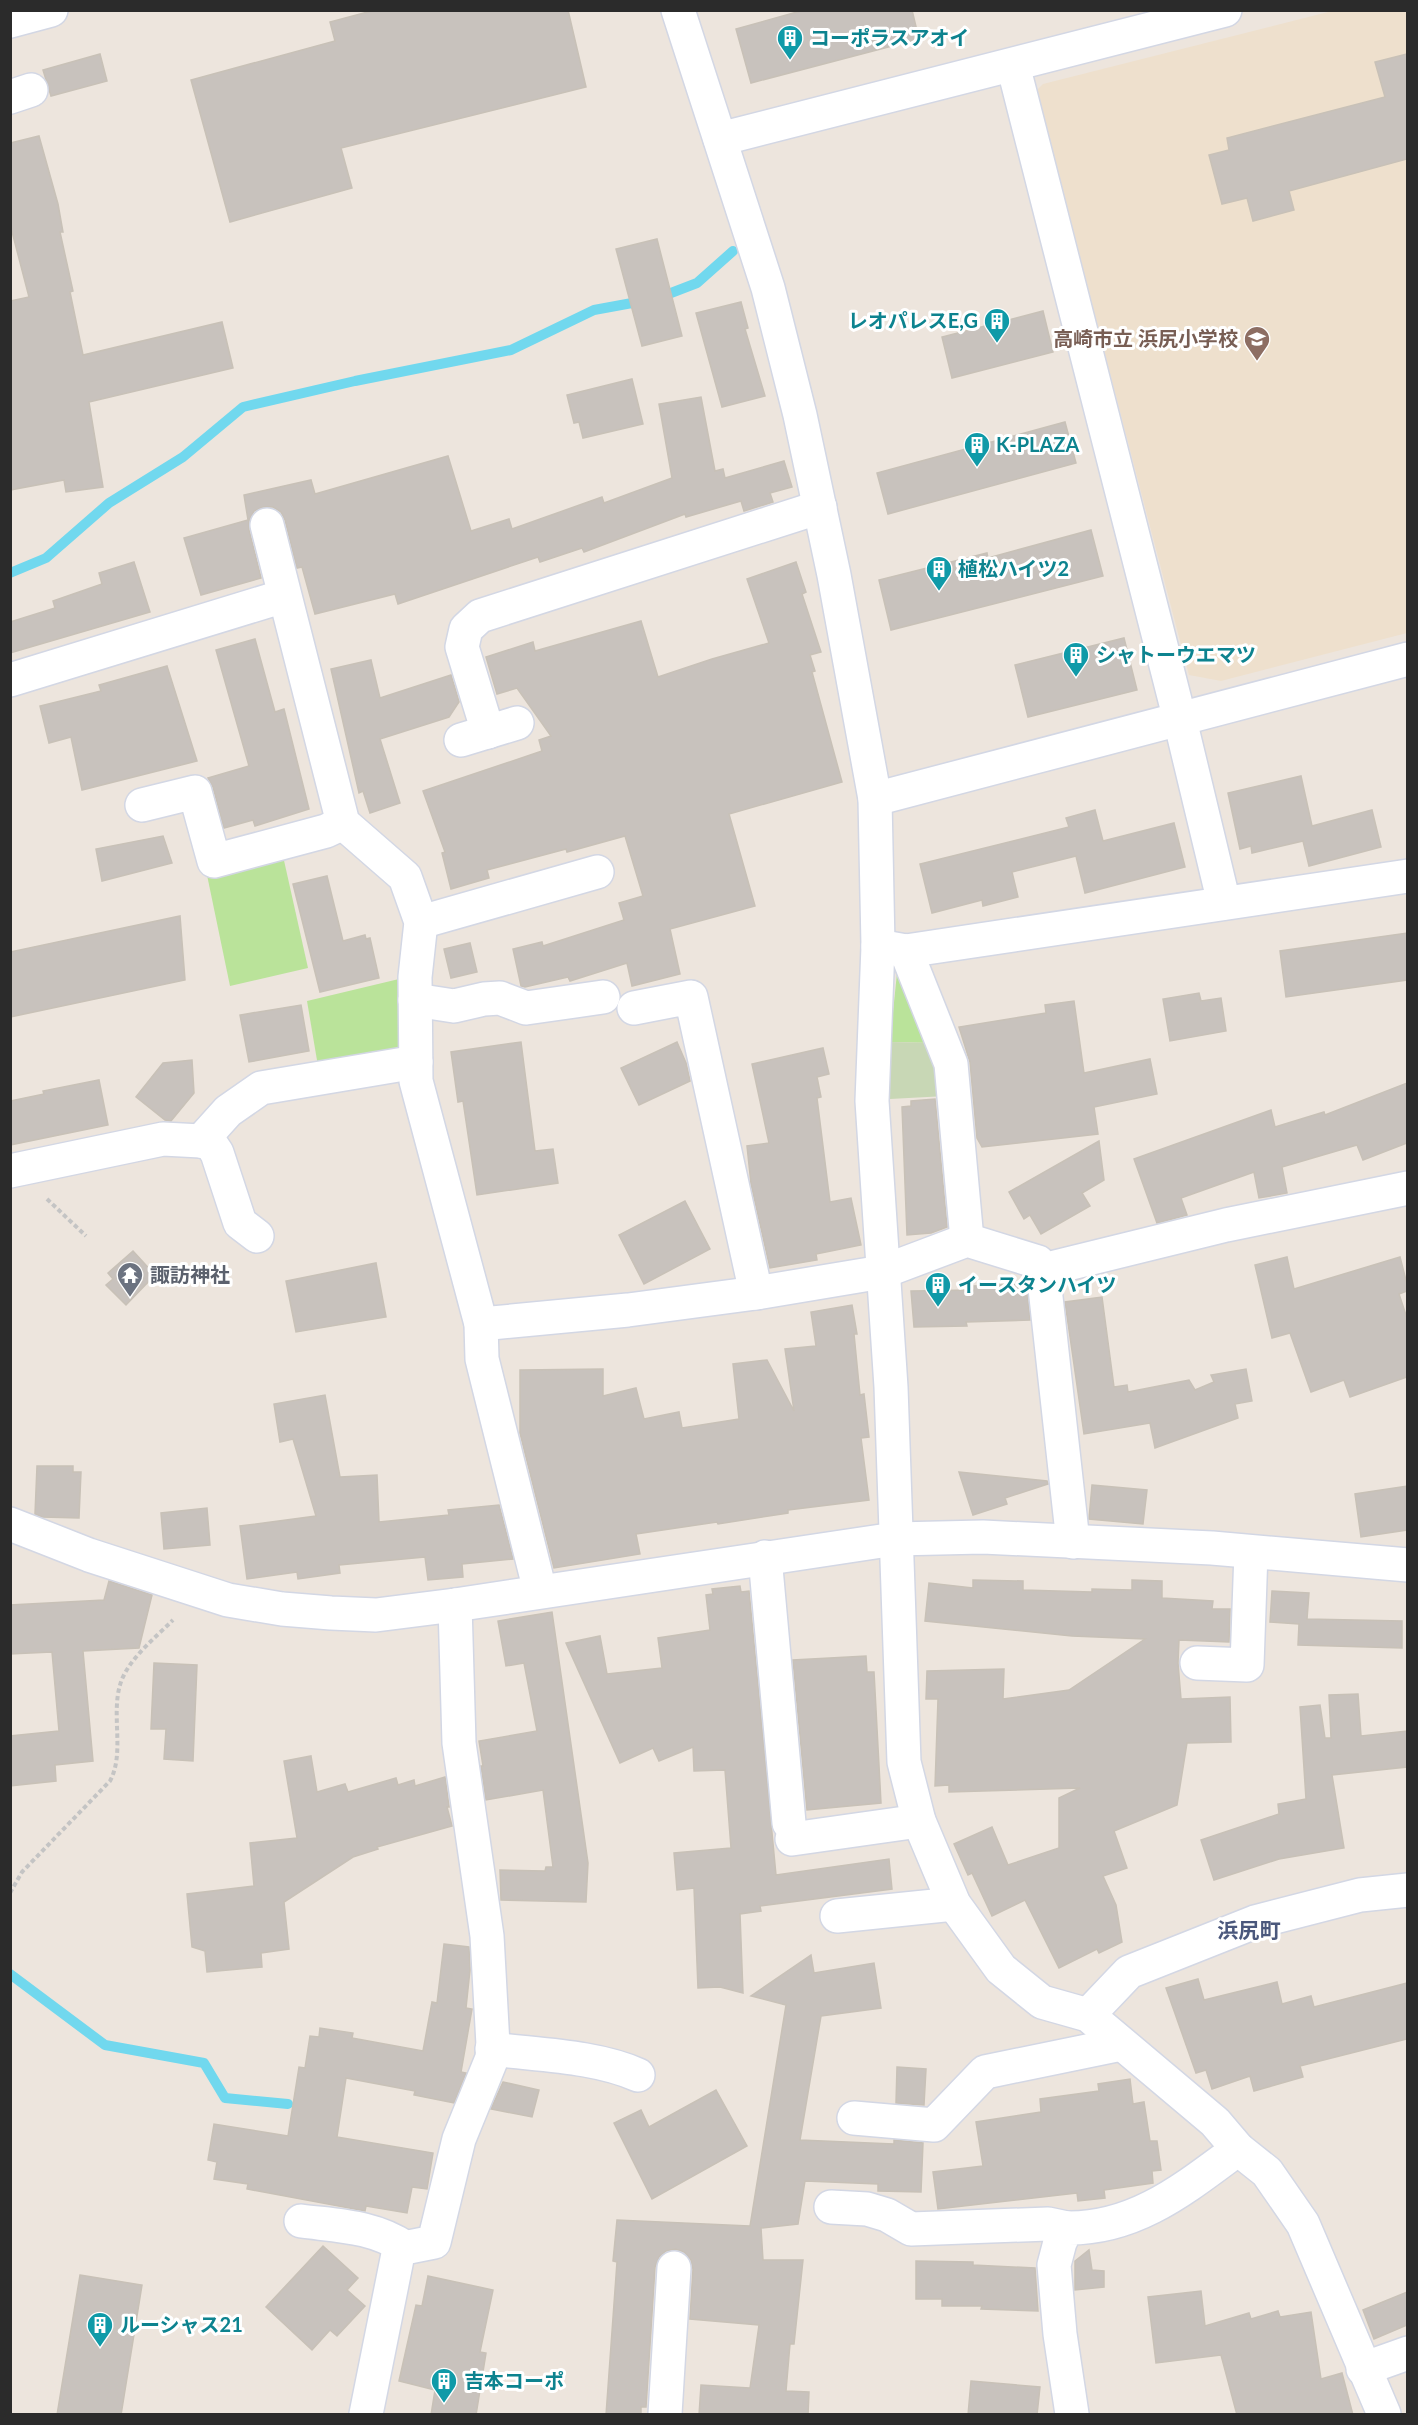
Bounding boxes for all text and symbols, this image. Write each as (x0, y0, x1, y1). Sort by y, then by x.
building icon: コーポラスアオイ (775, 23, 805, 61)
place label: コーポラスアオイ (810, 25, 970, 49)
building icon: レオパレスE,G (982, 306, 1012, 344)
place label: レオパレスE,G (848, 308, 978, 332)
school or university icon: 高崎市立 浜尻小学校 (1242, 324, 1272, 362)
place label: 高崎市立 浜尻小学校 (1053, 326, 1238, 350)
building icon: K-PLAZA (962, 430, 992, 468)
place label: K-PLAZA (996, 432, 1079, 456)
building icon: 植松ハイツ2 (924, 554, 954, 592)
place label: 植松ハイツ2 (958, 556, 1069, 580)
building icon: シャトーウエマツ (1061, 640, 1091, 678)
place label: シャトーウエマツ (1096, 642, 1256, 666)
temple icon: 諏訪神社 (115, 1260, 145, 1298)
place label: 諏訪神社 (150, 1262, 230, 1286)
building icon: イースタンハイツ (923, 1270, 953, 1308)
place label: イースタンハイツ (958, 1272, 1117, 1296)
district label: 浜尻町 (1218, 1917, 1281, 1942)
building icon: ルーシャス21 (85, 2310, 115, 2348)
place label: ルーシャス21 (120, 2312, 243, 2336)
building icon: 吉本コーポ (429, 2366, 459, 2404)
place label: 吉本コーポ (464, 2368, 564, 2392)

